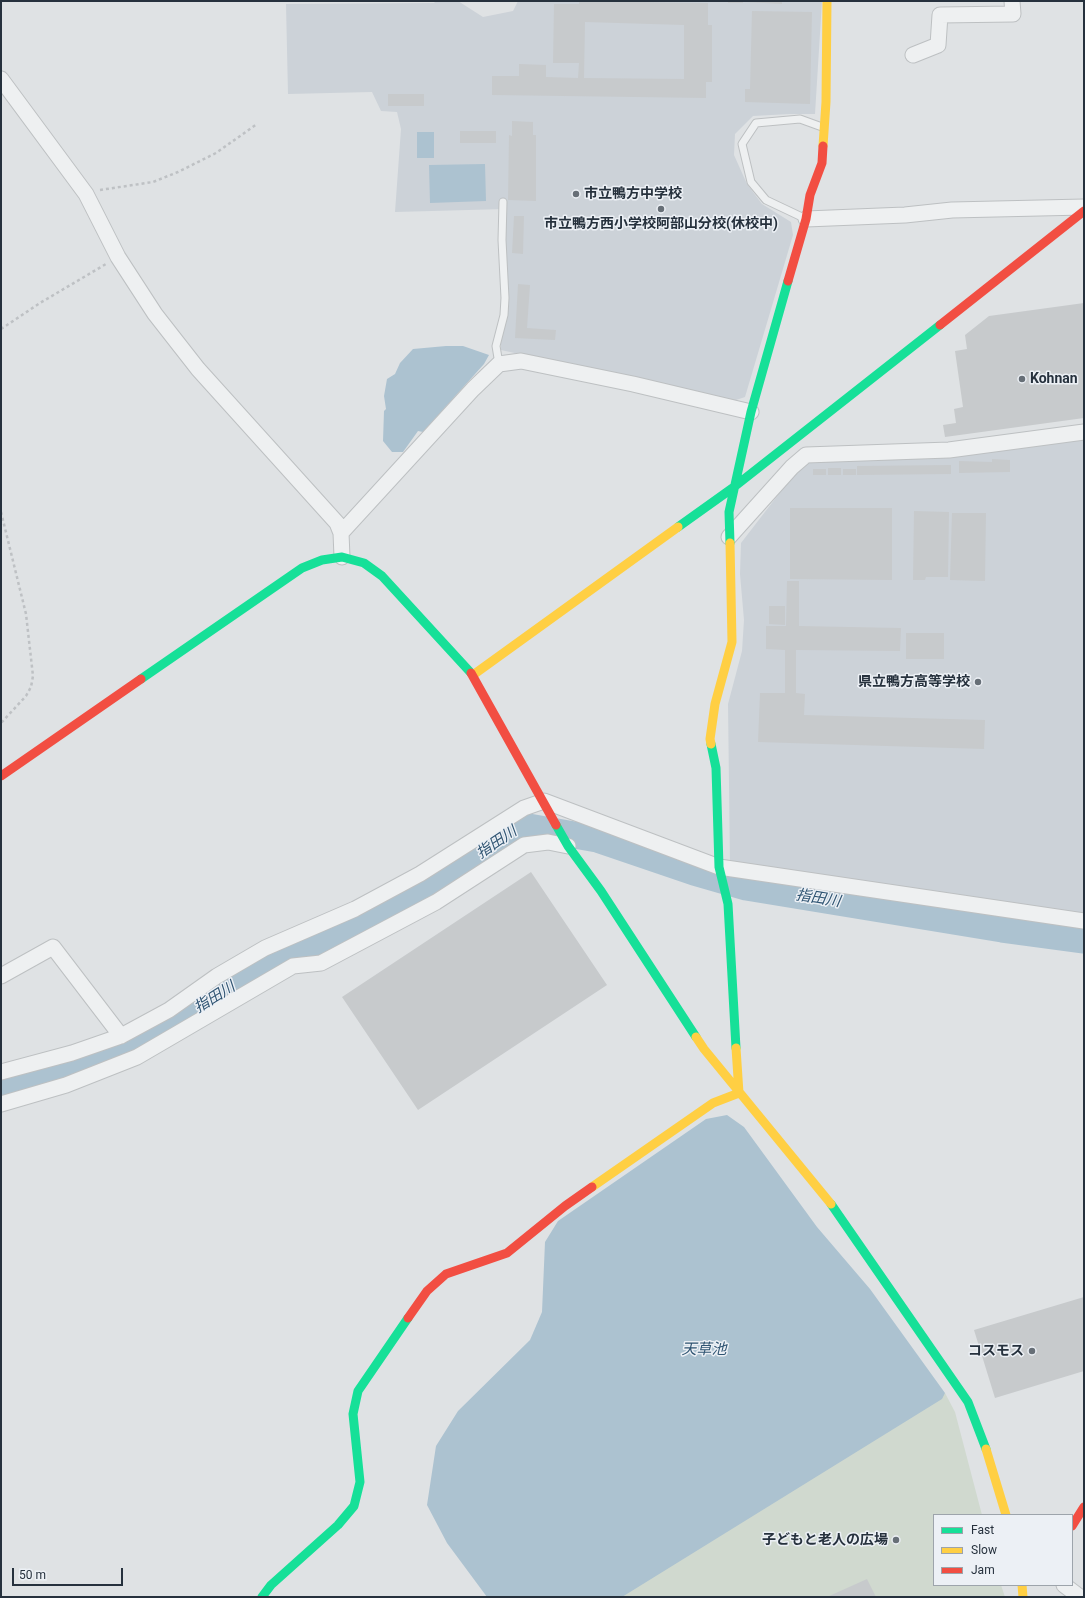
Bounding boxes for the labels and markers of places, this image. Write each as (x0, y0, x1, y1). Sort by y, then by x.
place label: 市立鴨方中学校 (584, 186, 682, 202)
marker: 市立鴨方中学校 (571, 189, 581, 199)
marker: 市立鴨方西小学校阿部山分校(休校中) (656, 204, 666, 214)
place label: 市立鴨方西小学校阿部山分校(休校中) (544, 216, 778, 232)
place label: Kohnan (1030, 371, 1078, 387)
marker: Kohnan (1017, 374, 1027, 384)
place label: 県立鴨方高等学校 (858, 674, 970, 690)
marker: 県立鴨方高等学校 (973, 677, 983, 687)
place label: コスモス (968, 1343, 1024, 1359)
marker: コスモス (1027, 1346, 1037, 1356)
place label: 子どもと老人の広場 (762, 1532, 888, 1548)
marker: 子どもと老人の広場 (891, 1535, 901, 1545)

